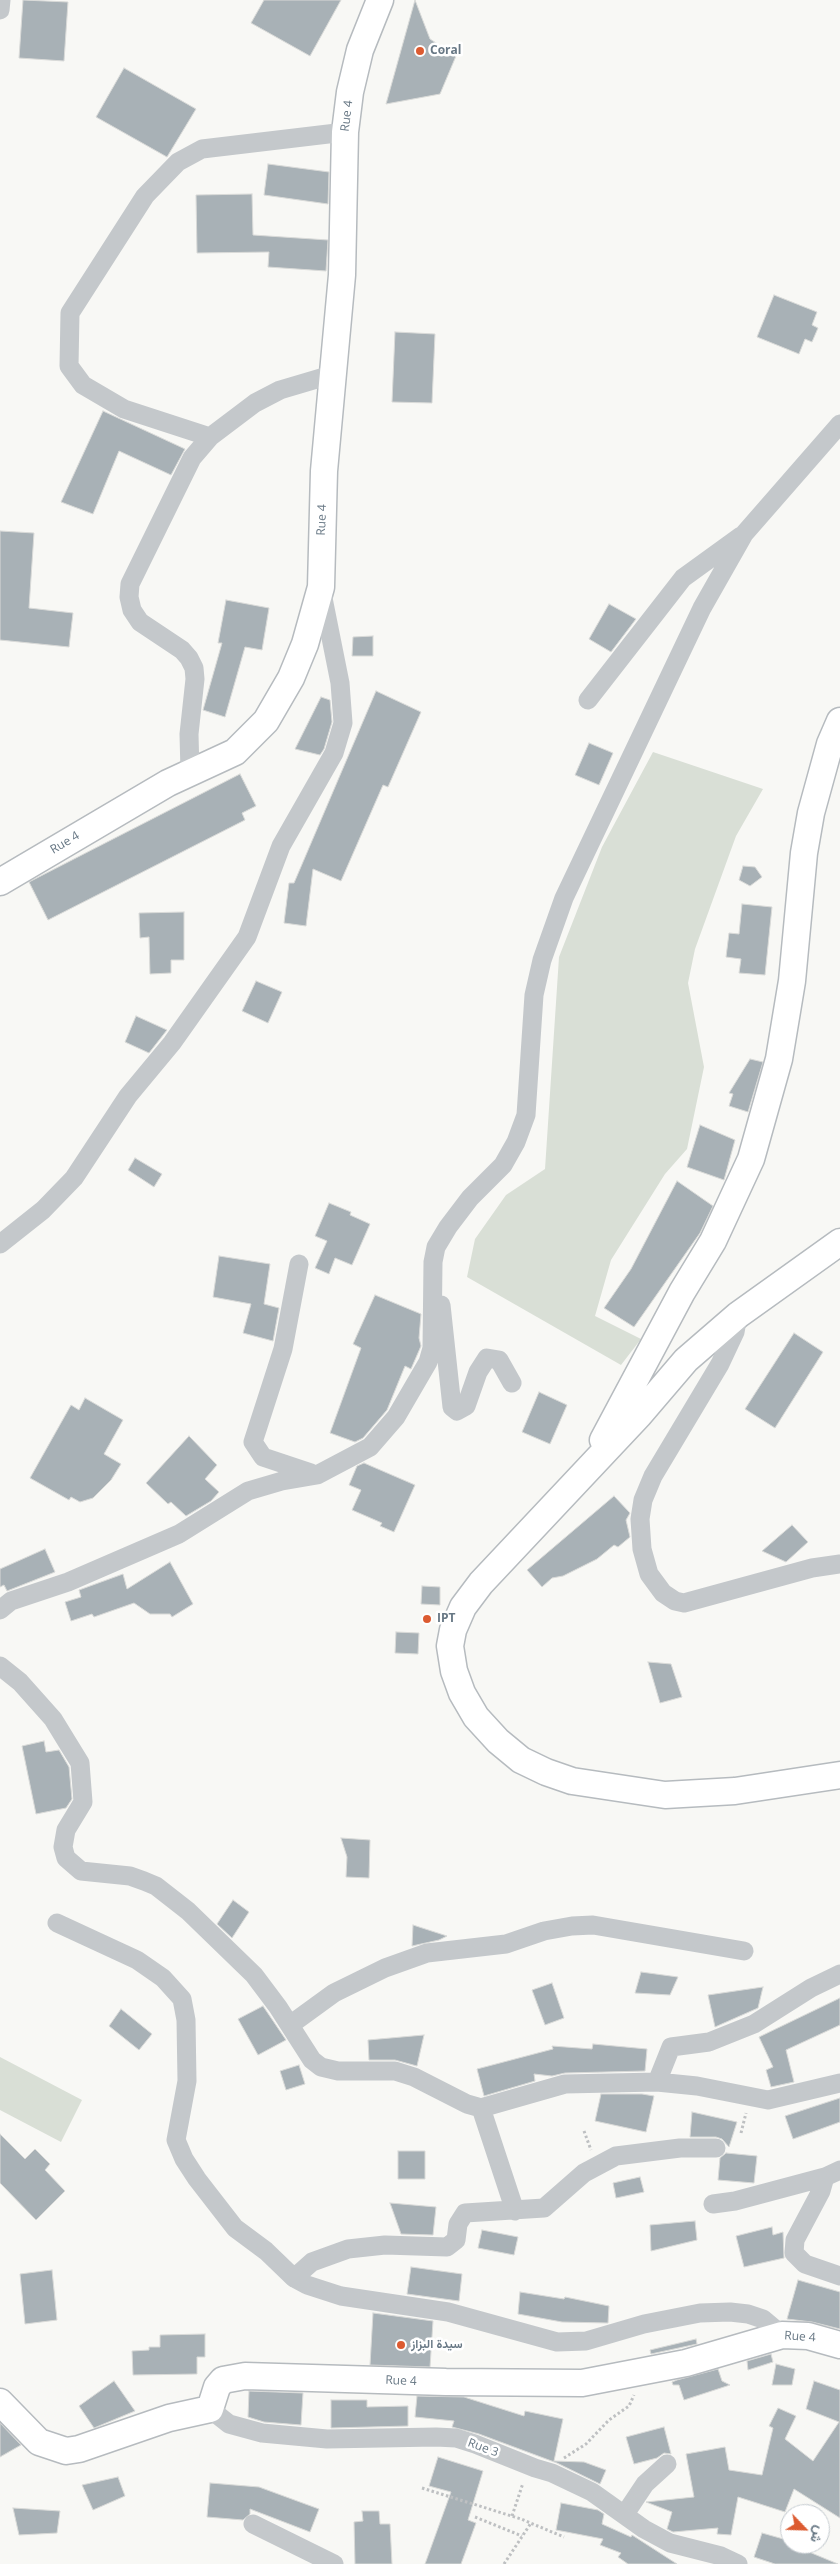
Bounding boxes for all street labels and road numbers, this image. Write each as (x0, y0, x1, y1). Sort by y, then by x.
street label: Rue 4 (338, 99, 356, 133)
street label: Rue 4 (314, 504, 330, 536)
street label: Rue 4 (48, 829, 82, 857)
street label: Rue 4 (784, 2329, 816, 2345)
street label: Rue 4 (385, 2373, 417, 2389)
street label: Rue 3 (466, 2436, 500, 2460)

